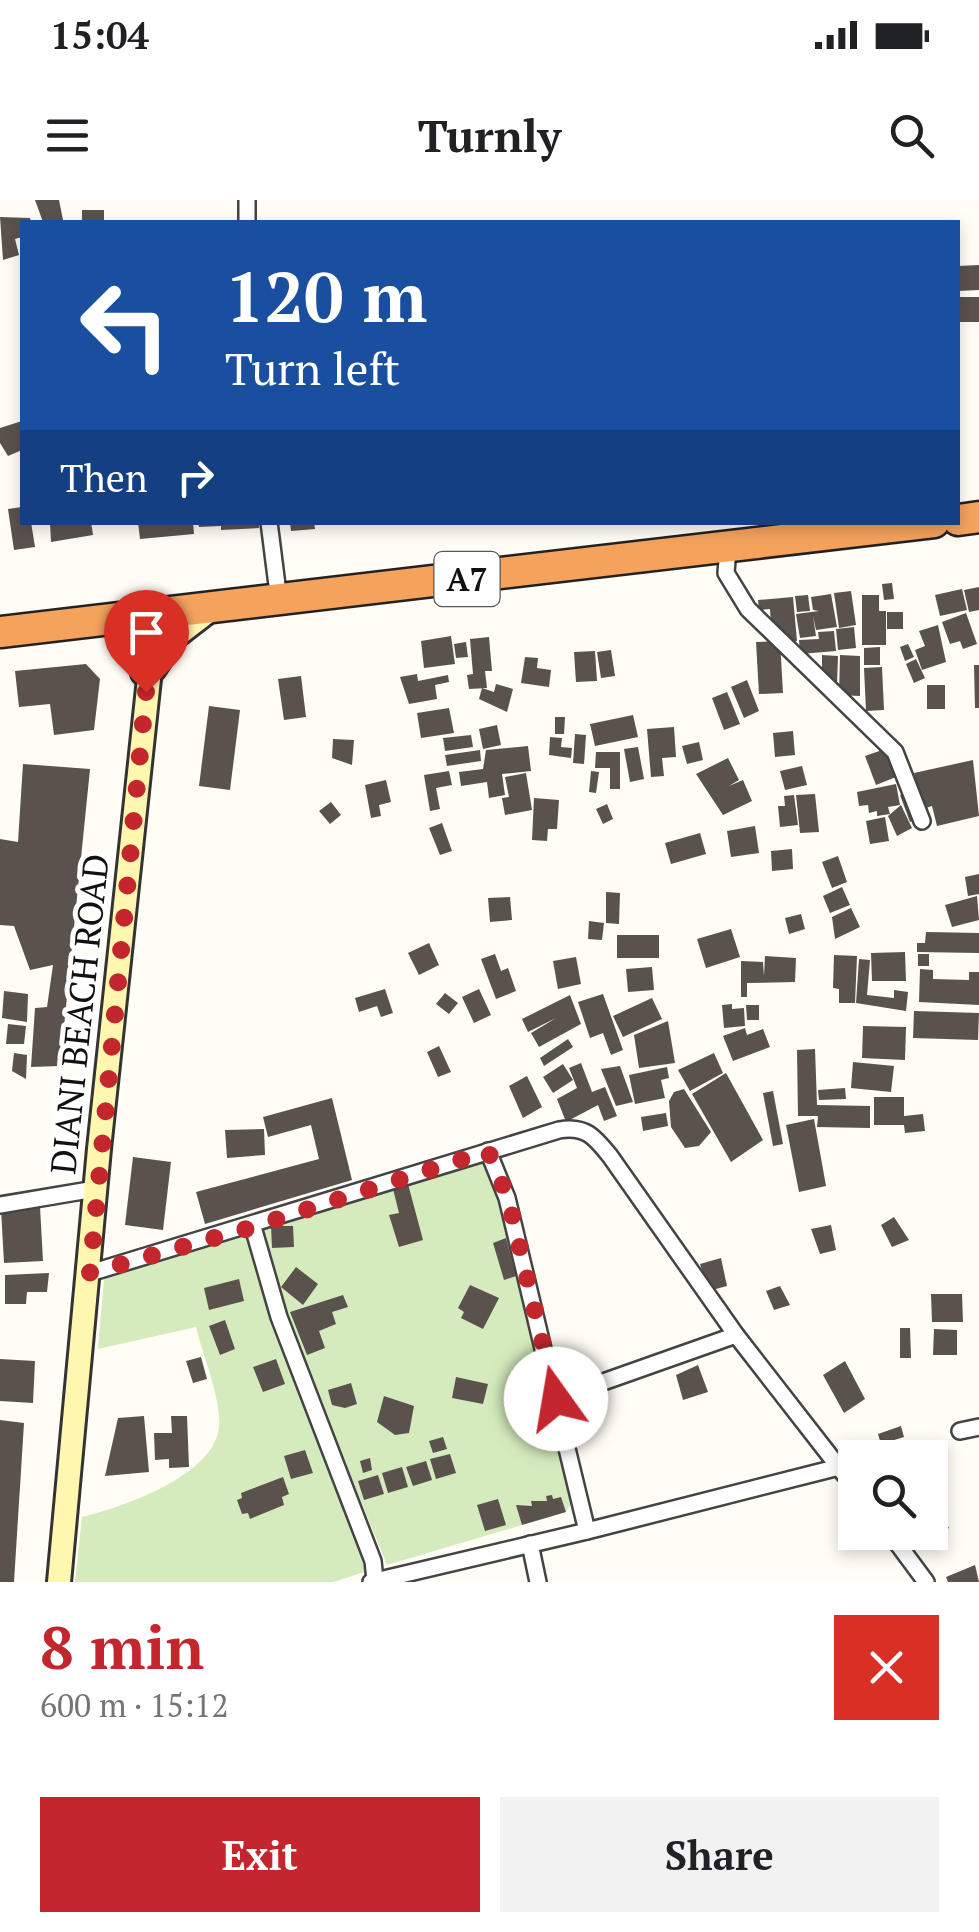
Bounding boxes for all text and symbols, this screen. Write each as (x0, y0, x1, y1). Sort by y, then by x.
text: 15:04 (50, 10, 149, 60)
text: Turnly (418, 105, 561, 165)
icon: menu (40, 108, 95, 163)
icon: search (884, 108, 939, 163)
text: 120 m (225, 249, 427, 342)
icon: left (60, 260, 190, 390)
text: Turn left (225, 338, 400, 398)
icon: right (168, 450, 223, 505)
text: Then (60, 453, 148, 503)
road number: A7 (434, 552, 500, 606)
pin (104, 590, 189, 693)
icon: arrive (119, 605, 174, 660)
street label: DIANI BEACH ROAD (39, 852, 119, 1176)
position arrow (504, 1347, 608, 1451)
map controls (838, 1440, 948, 1550)
button: search (838, 1440, 948, 1550)
text: 8 min (40, 1607, 204, 1686)
button: close (834, 1615, 939, 1720)
text: 600 m · 15:12 (40, 1684, 228, 1726)
button: Exit (40, 1797, 480, 1912)
button: Share (500, 1797, 939, 1912)

